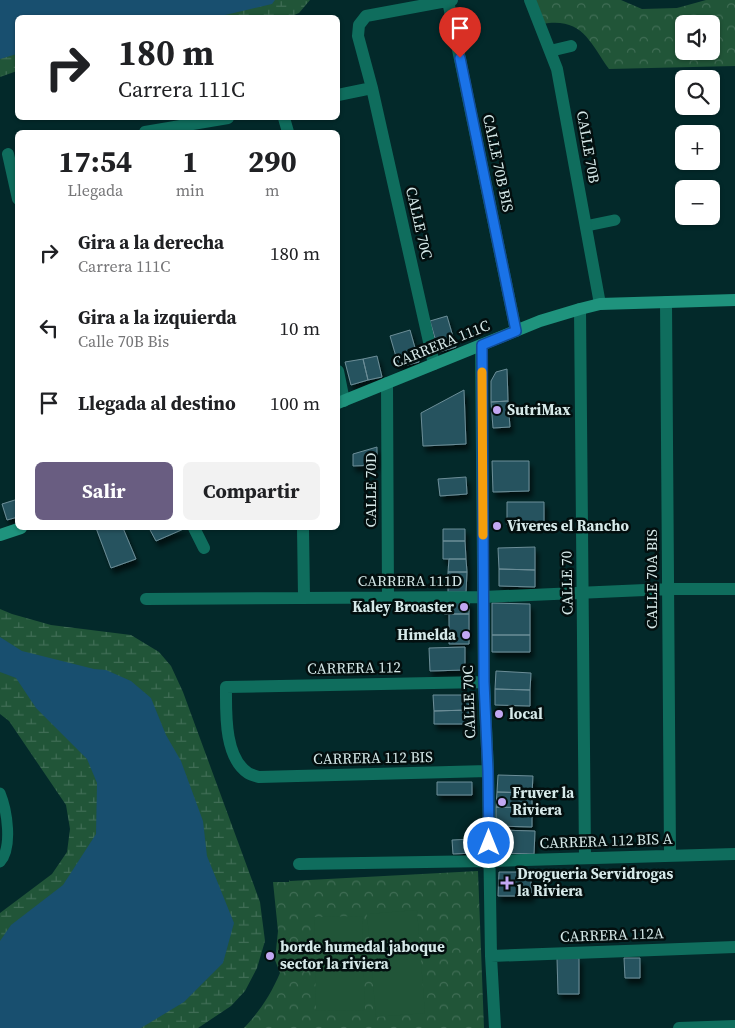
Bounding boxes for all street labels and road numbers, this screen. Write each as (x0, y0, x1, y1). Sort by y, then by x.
street label: CALLE 70B (572, 109, 605, 185)
street label: CALLE 70B BIS (478, 112, 519, 214)
street label: CALLE 70C (401, 185, 438, 261)
street label: CARRERA 111C (389, 314, 493, 373)
street label: CALLE 70D (360, 453, 381, 527)
street label: CALLE 70A BIS (641, 529, 662, 629)
street label: CALLE 70 (555, 551, 578, 615)
street label: CARRERA 111D (358, 570, 462, 591)
street label: CARRERA 112 (307, 656, 401, 679)
street label: CALLE 70C (457, 665, 480, 739)
street label: CARRERA 112 BIS (313, 746, 433, 769)
street label: CARRERA 112 BIS A (539, 828, 673, 853)
street label: CARRERA 112A (560, 922, 664, 947)

